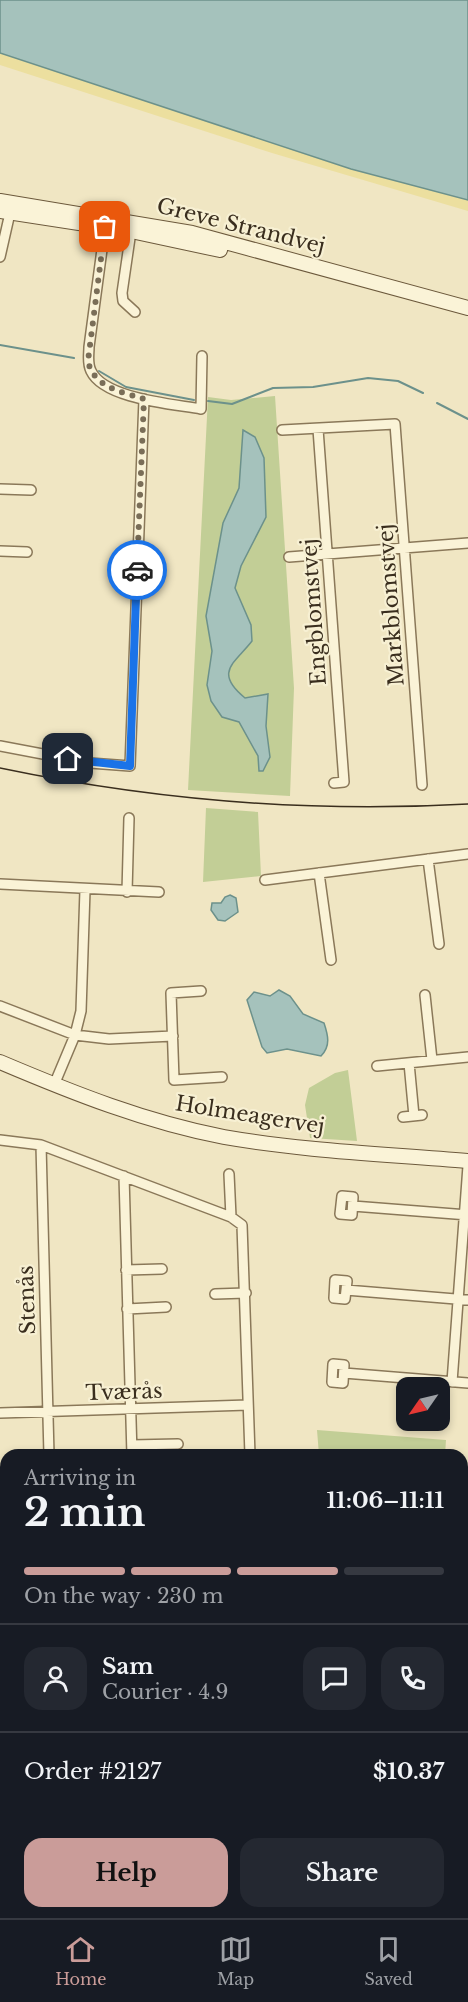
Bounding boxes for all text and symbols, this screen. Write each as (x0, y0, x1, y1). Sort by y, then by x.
street label: Greve Strandvej (154, 193, 328, 259)
pin (79, 201, 130, 252)
icon: bag (88, 210, 121, 243)
street label: Markblomstvej (372, 523, 410, 687)
street label: Engblomstvej (296, 538, 332, 686)
courier (107, 540, 167, 600)
icon: car (121, 554, 154, 587)
pin (42, 733, 93, 784)
icon: home (51, 742, 84, 775)
street label: Holmeagervej (173, 1090, 327, 1140)
street label: Stenås (13, 1265, 41, 1335)
north arrow (396, 1377, 450, 1431)
map controls (396, 1377, 450, 1431)
street label: Tværås (85, 1378, 163, 1406)
text: Arriving in (24, 1466, 136, 1490)
text: 11:06–11:11 (326, 1487, 444, 1514)
text: 2 min (24, 1488, 145, 1537)
text: On the way · 230 m (24, 1584, 223, 1608)
button: person (24, 1647, 87, 1710)
button: chat (303, 1647, 366, 1710)
button: phone (381, 1647, 444, 1710)
text: Sam (102, 1653, 154, 1680)
text: Courier · 4.9 (102, 1680, 228, 1704)
text: Order #2127 (24, 1758, 161, 1785)
text: $10.37 (373, 1758, 444, 1785)
button: Help (24, 1838, 228, 1907)
button: Share (240, 1838, 444, 1907)
tab: Home (55, 1933, 106, 1989)
tab: Map (217, 1933, 254, 1989)
tab: Saved (365, 1933, 413, 1989)

